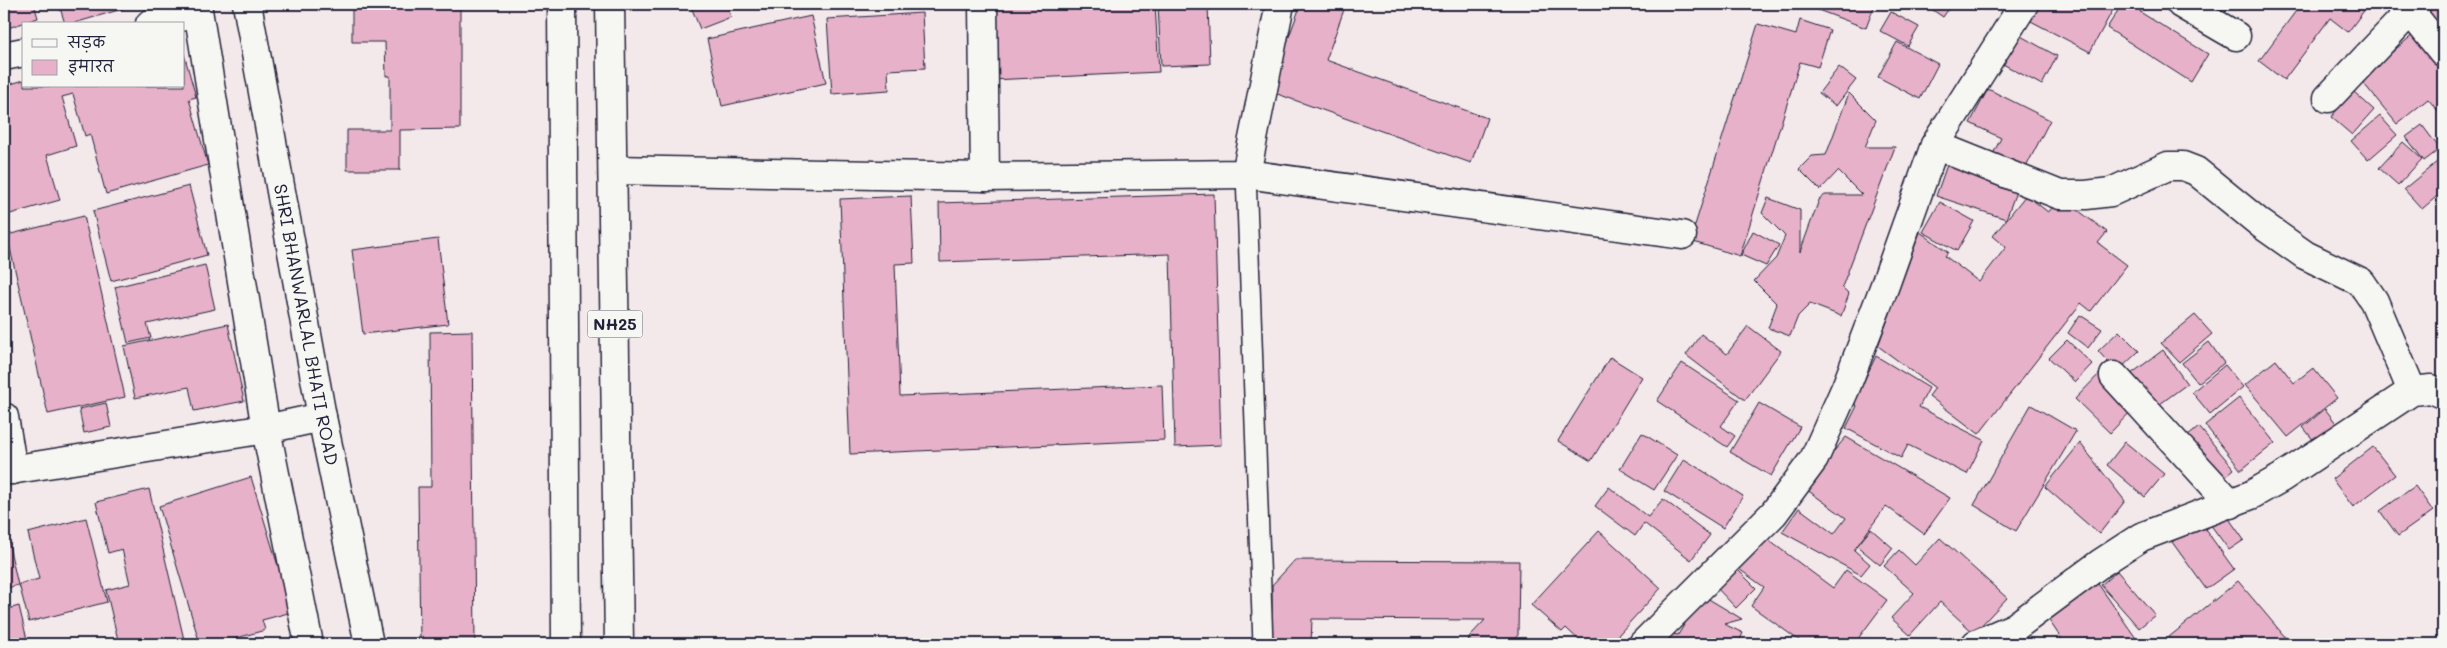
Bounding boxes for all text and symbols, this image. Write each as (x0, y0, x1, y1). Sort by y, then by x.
legend (22, 22, 185, 88)
text: सड़क (67, 32, 106, 53)
text: इमारत (68, 56, 115, 76)
street label: SHRI BHANWARLAL BHATI ROAD (269, 182, 345, 467)
road number: NH25 (588, 310, 642, 338)

